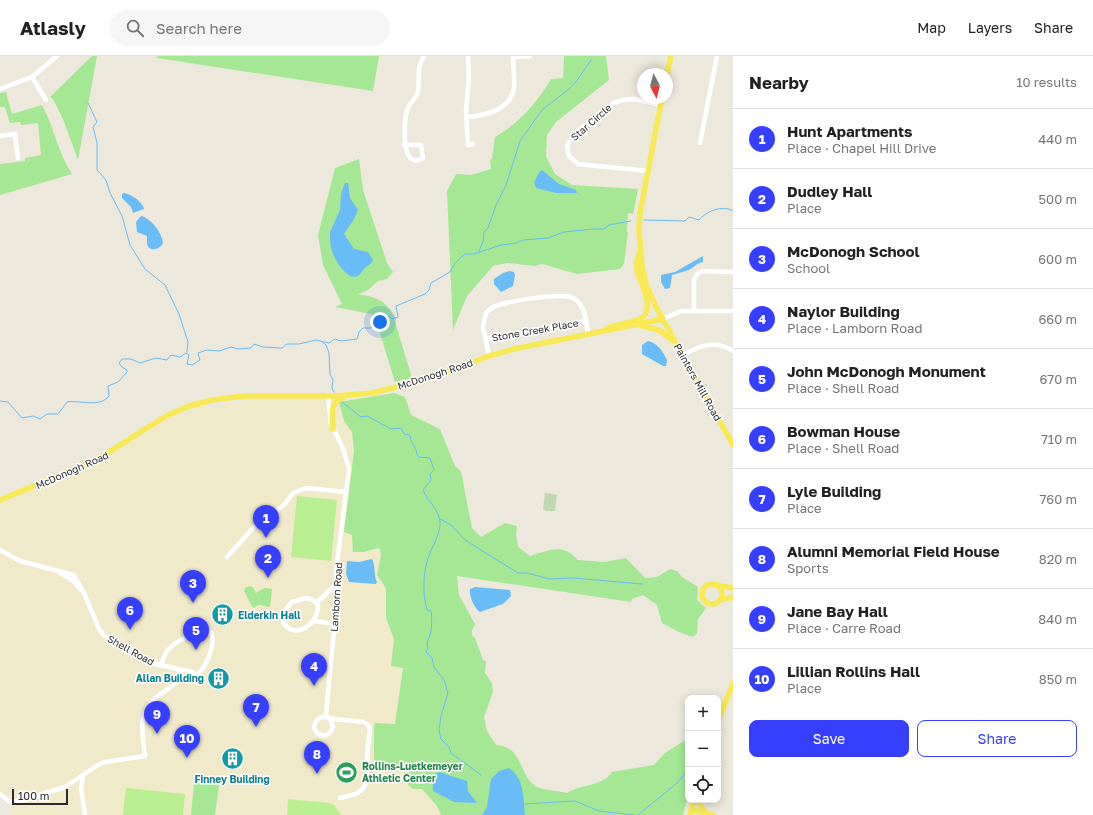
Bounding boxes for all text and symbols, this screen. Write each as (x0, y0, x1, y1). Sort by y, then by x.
search box (110, 10, 390, 46)
text: Atlasly (20, 16, 86, 39)
icon: search (124, 17, 146, 39)
text: Search here (156, 19, 242, 37)
text: Map (917, 19, 946, 36)
text: Layers (968, 19, 1012, 36)
text: Share (1034, 19, 1073, 36)
north arrow (637, 68, 673, 104)
text: Nearby (749, 72, 809, 93)
text: 10 results (1016, 74, 1077, 90)
street label: Star Circle (568, 101, 614, 143)
text: Hunt Apartments (787, 122, 912, 140)
text: 1 (759, 131, 765, 147)
text: 440 m (1038, 131, 1077, 147)
text: Place · Chapel Hill Drive (787, 140, 936, 156)
text: Dudley Hall (787, 182, 872, 200)
text: 2 (758, 191, 766, 207)
text: 500 m (1039, 191, 1077, 207)
text: Place (787, 200, 822, 216)
text: McDonogh School (787, 242, 920, 260)
text: 3 (758, 251, 766, 267)
text: 600 m (1038, 251, 1077, 267)
text: School (787, 260, 830, 276)
text: Naylor Building (787, 302, 900, 320)
text: 4 (758, 311, 766, 327)
text: 660 m (1038, 311, 1077, 327)
your location (370, 312, 390, 332)
street label: Stone Creek Place (491, 316, 579, 344)
text: Place · Lamborn Road (787, 320, 922, 336)
street label: Painters Mill Road (672, 341, 724, 423)
street label: McDonogh Road (396, 356, 474, 392)
text: John McDonogh Monument (787, 362, 986, 380)
text: 5 (758, 371, 766, 387)
text: 670 m (1039, 371, 1077, 387)
text: Place · Shell Road (787, 380, 899, 396)
text: Bowman House (787, 422, 900, 440)
text: 6 (758, 431, 766, 447)
text: 710 m (1041, 431, 1077, 447)
text: Place · Shell Road (787, 440, 899, 456)
street label: McDonogh Road (34, 449, 110, 491)
text: Lyle Building (787, 482, 881, 500)
text: 7 (758, 491, 766, 507)
text: 760 m (1039, 491, 1077, 507)
text: Place (787, 500, 822, 516)
pin: 1 (253, 505, 279, 538)
text: Alumni Memorial Field House (787, 542, 1000, 560)
pin: 2 (255, 545, 281, 578)
text: 8 (758, 551, 766, 567)
text: 820 m (1039, 551, 1077, 567)
text: Sports (787, 560, 829, 576)
street label: Lamborn Road (328, 562, 344, 632)
pin: 3 (180, 570, 206, 603)
pin: 6 (117, 597, 143, 630)
building icon: Elderkin Hall (210, 602, 236, 628)
text: Jane Bay Hall (787, 602, 888, 620)
place label: Elderkin Hall (238, 609, 301, 621)
text: 9 (758, 611, 766, 627)
text: 840 m (1038, 611, 1077, 627)
pin: 5 (183, 617, 209, 650)
text: Place · Carre Road (787, 620, 901, 636)
street label: Shell Road (105, 632, 157, 668)
pin: 4 (301, 653, 327, 686)
text: Lillian Rollins Hall (787, 662, 920, 680)
building icon: Allan Building (206, 665, 232, 691)
text: 10 (754, 671, 770, 687)
text: 850 m (1039, 671, 1077, 687)
place label: Allan Building (136, 672, 204, 684)
text: Place (787, 680, 822, 696)
pin: 7 (243, 694, 269, 727)
map controls (685, 695, 721, 803)
button: + (685, 695, 721, 731)
pin: 9 (144, 701, 170, 734)
button: Save (749, 720, 909, 757)
button: Share (917, 720, 1077, 757)
pin: 10 (174, 725, 200, 758)
button: − (685, 731, 721, 767)
pin: 8 (304, 741, 330, 774)
building icon: Finney Building (219, 746, 245, 772)
sports icon: Rollins-Luetkemeyer Athletic Center (333, 759, 359, 785)
place label: Rollins-Luetkemeyer Athletic Center (362, 760, 463, 784)
button: locate (685, 767, 721, 803)
place label: Finney Building (194, 773, 270, 785)
scale bar (12, 787, 68, 806)
text: 100 m (18, 789, 49, 802)

